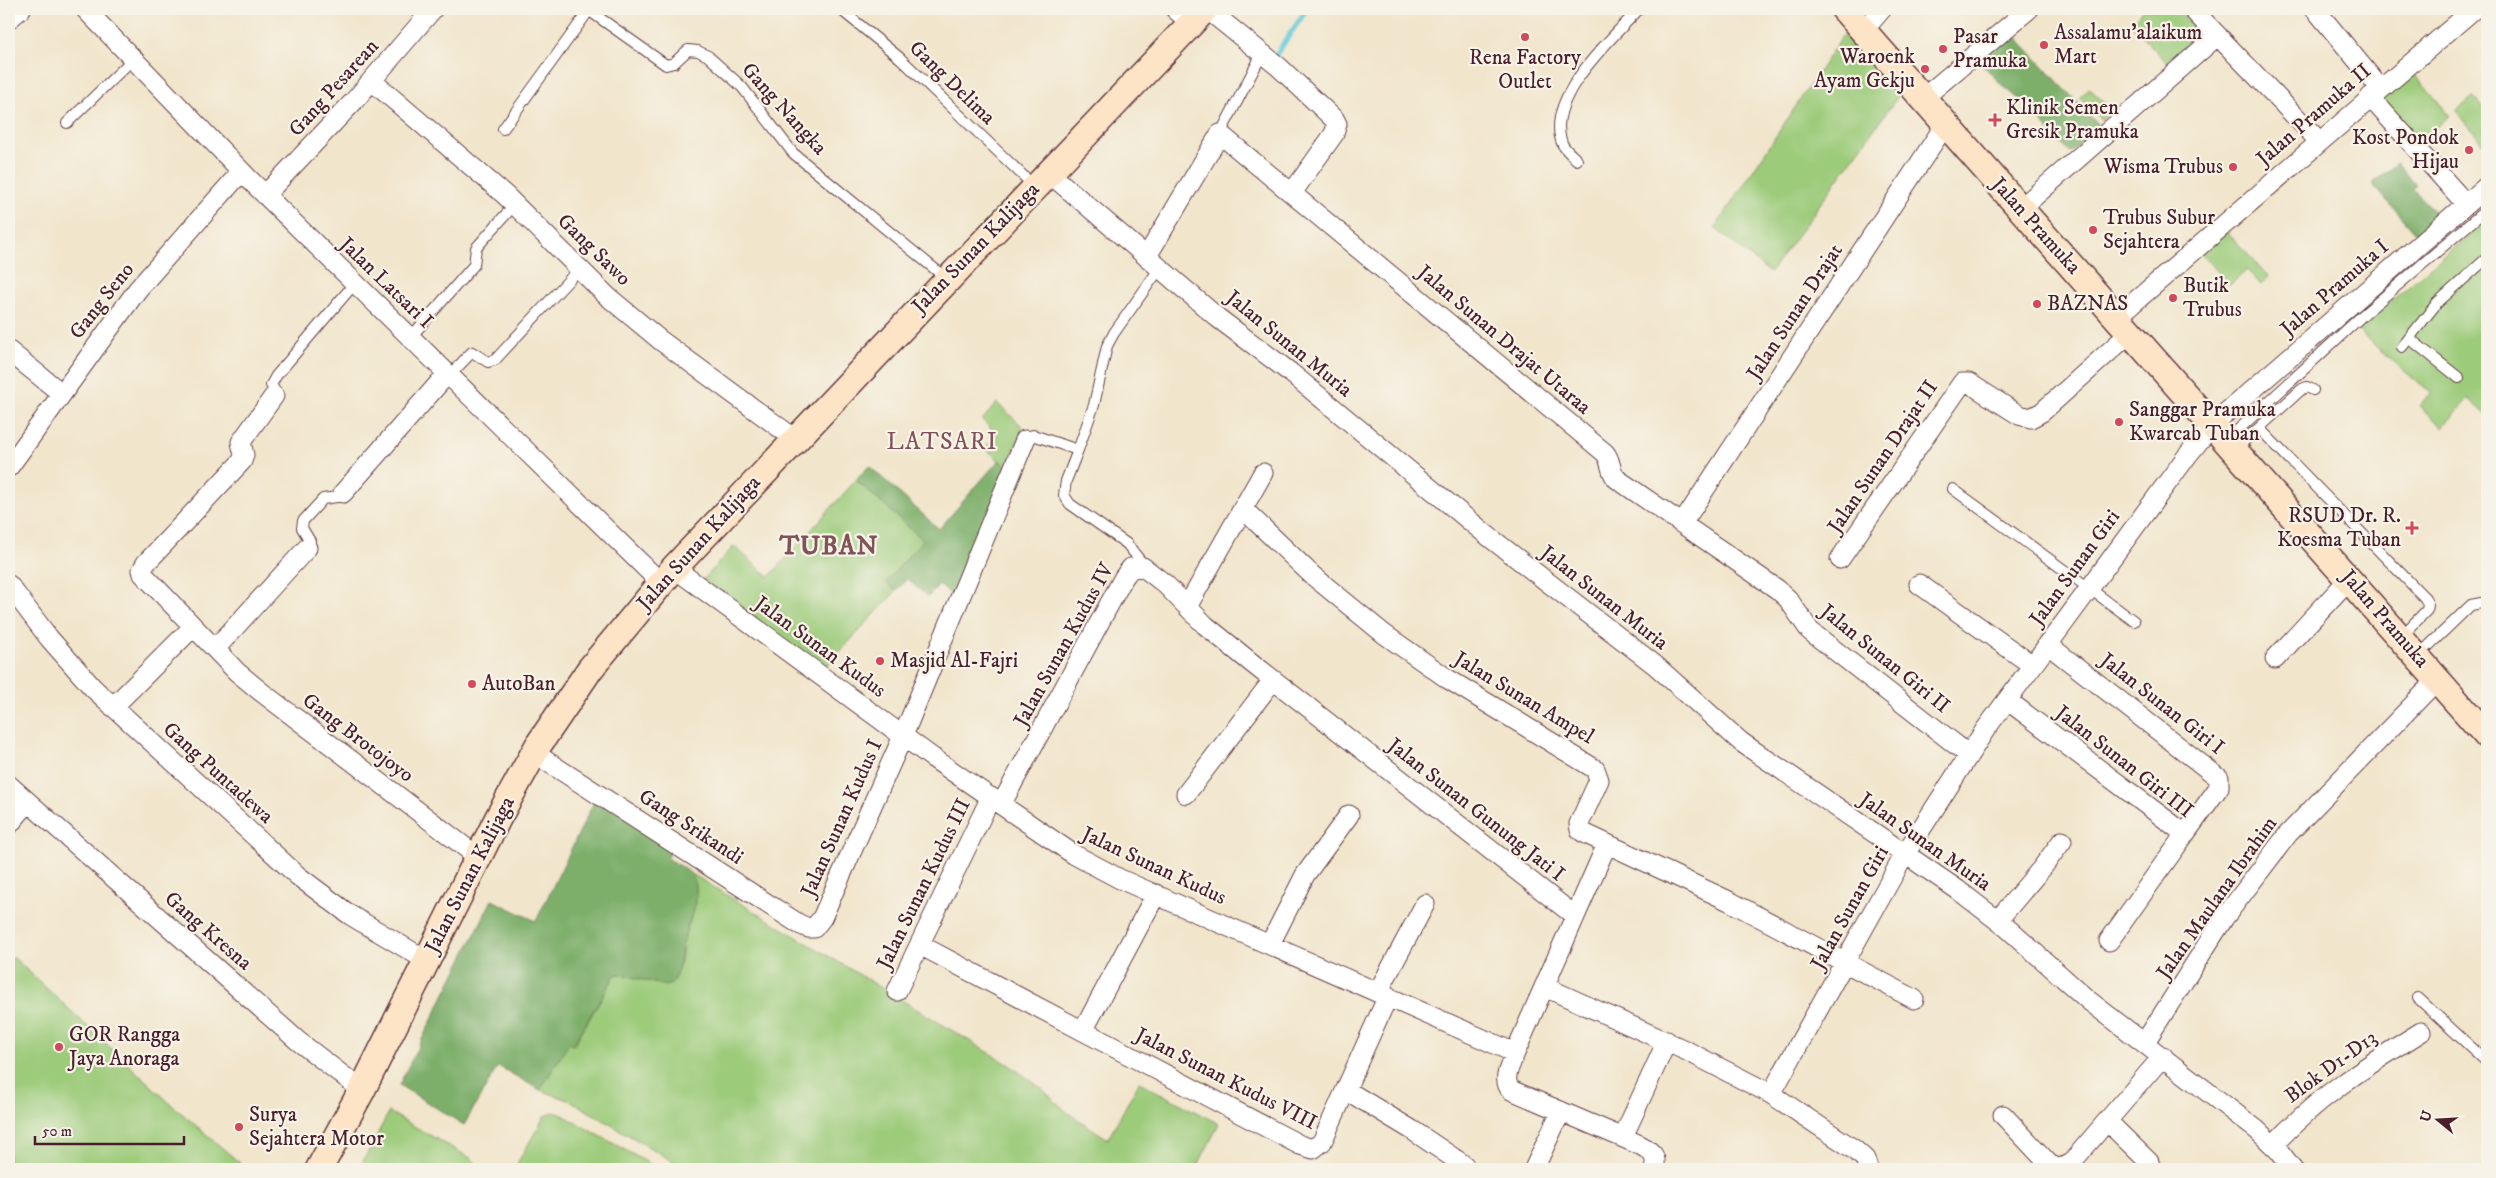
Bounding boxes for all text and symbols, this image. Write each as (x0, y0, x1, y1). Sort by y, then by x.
place label: Assalamu'alaikum Mart (2054, 20, 2203, 70)
place label: Pasar Pramuka (1953, 24, 2027, 74)
marker: Rena Factory Outlet (1519, 31, 1531, 43)
street label: Gang Pesarean (283, 34, 385, 142)
street label: Gang Delima (903, 35, 1001, 131)
marker: Assalamu'alaikum Mart (2038, 39, 2050, 51)
marker: Pasar Pramuka (1937, 43, 1949, 55)
place label: Waroenk Ayam Gekju (1814, 44, 1916, 94)
place label: Rena Factory Outlet (1469, 45, 1582, 95)
street label: Gang Nangka (736, 57, 832, 161)
street label: Jalan Pramuka II (2250, 58, 2377, 173)
marker: Waroenk Ayam Gekju (1919, 63, 1931, 75)
place label: Klinik Semen Gresik Pramuka (2006, 95, 2139, 145)
marker: Klinik Semen Gresik Pramuka (1988, 113, 2002, 127)
place label: Kost Pondok Hijau (2352, 125, 2460, 175)
marker: Kost Pondok Hijau (2463, 144, 2475, 156)
place label: Wisma Trubus (2102, 154, 2223, 180)
marker: Wisma Trubus (2227, 161, 2239, 173)
street label: Jalan Pramuka (1984, 171, 2086, 280)
street label: Jalan Sunan Kalijaga (905, 177, 1045, 321)
place label: Trubus Subur Sejahtera (2103, 205, 2215, 255)
street label: Gang Sawo (552, 208, 636, 292)
marker: Trubus Subur Sejahtera (2087, 224, 2099, 236)
street label: Jalan Latsari I (332, 230, 438, 334)
street label: Jalan Pramuka I (2274, 234, 2394, 343)
street label: Jalan Sunan Drajat (1740, 239, 1849, 387)
street label: Gang Seno (64, 257, 140, 345)
street label: Jalan Sunan Drajat Utaraa (1410, 258, 1596, 420)
place label: Butik Trubus (2183, 273, 2242, 323)
street label: Jalan Sunan Muria (1219, 284, 1358, 403)
place label: BAZNAS (2047, 291, 2128, 317)
marker: Butik Trubus (2167, 292, 2179, 304)
marker: BAZNAS (2031, 298, 2043, 310)
street label: Jalan Sunan Drajat II (1821, 376, 1944, 540)
place label: Sanggar Pramuka Kwarcab Tuban (2129, 397, 2276, 447)
marker: Sanggar Pramuka Kwarcab Tuban (2113, 416, 2125, 428)
district label: LATSARI (886, 427, 998, 457)
street label: Jalan Sunan Kalijaga (630, 470, 766, 617)
place label: RSUD Dr. R. Koesma Tuban (2277, 503, 2401, 553)
street label: Jalan Sunan Giri (2023, 505, 2126, 633)
marker: RSUD Dr. R. Koesma Tuban (2405, 521, 2419, 535)
district label: TUBAN (778, 530, 879, 563)
street label: Jalan Sunan Muria (1533, 539, 1673, 656)
street label: Jalan Sunan Kudus IV (1007, 558, 1120, 733)
street label: Jalan Pramuka (2334, 563, 2435, 673)
street label: Jalan Sunan Kudus (747, 589, 891, 703)
street label: Jalan Sunan Giri II (1813, 598, 1955, 719)
street label: Jalan Sunan Ampel (1448, 645, 1599, 750)
street label: Jalan Sunan Giri I (2093, 646, 2229, 761)
place label: Masjid Al-Fajri (890, 648, 1018, 674)
marker: Masjid Al-Fajri (874, 655, 886, 667)
place label: AutoBan (482, 671, 555, 697)
marker: AutoBan (466, 678, 478, 690)
street label: Gang Brotojoyo (297, 688, 419, 788)
street label: Jalan Sunan Giri III (2048, 699, 2198, 824)
street label: Gang Puntadewa (157, 717, 279, 829)
street label: Jalan Sunan Gunung Jati I (1381, 731, 1570, 887)
street label: Jalan Sunan Kudus I (795, 735, 888, 903)
street label: Gang Srikandi (634, 784, 748, 870)
street label: Jalan Sunan Muria (1852, 786, 1996, 897)
street label: Jalan Sunan Kalijaga (418, 792, 521, 960)
street label: Jalan Sunan Kudus III (870, 794, 977, 975)
street label: Jalan Maulana Ibrahim (2150, 811, 2283, 986)
street label: Jalan Sunan Kudus (1076, 820, 1230, 911)
street label: Jalan Sunan Giri (1804, 842, 1895, 976)
street label: Gang Kresna (159, 886, 257, 976)
street label: Jalan Sunan Kudus VIII (1129, 1021, 1321, 1136)
place label: GOR Rangga Jaya Anoraga (67, 1022, 180, 1072)
street label: Blok D1-D13 (2280, 1025, 2382, 1109)
marker: GOR Rangga Jaya Anoraga (53, 1041, 65, 1053)
north arrow (2414, 1096, 2464, 1146)
place label: Surya Sejahtera Motor (249, 1102, 384, 1152)
text: U (2416, 1108, 2437, 1124)
scale bar (35, 1113, 184, 1145)
marker: Surya Sejahtera Motor (233, 1121, 245, 1133)
text: 50 m (42, 1122, 72, 1141)

